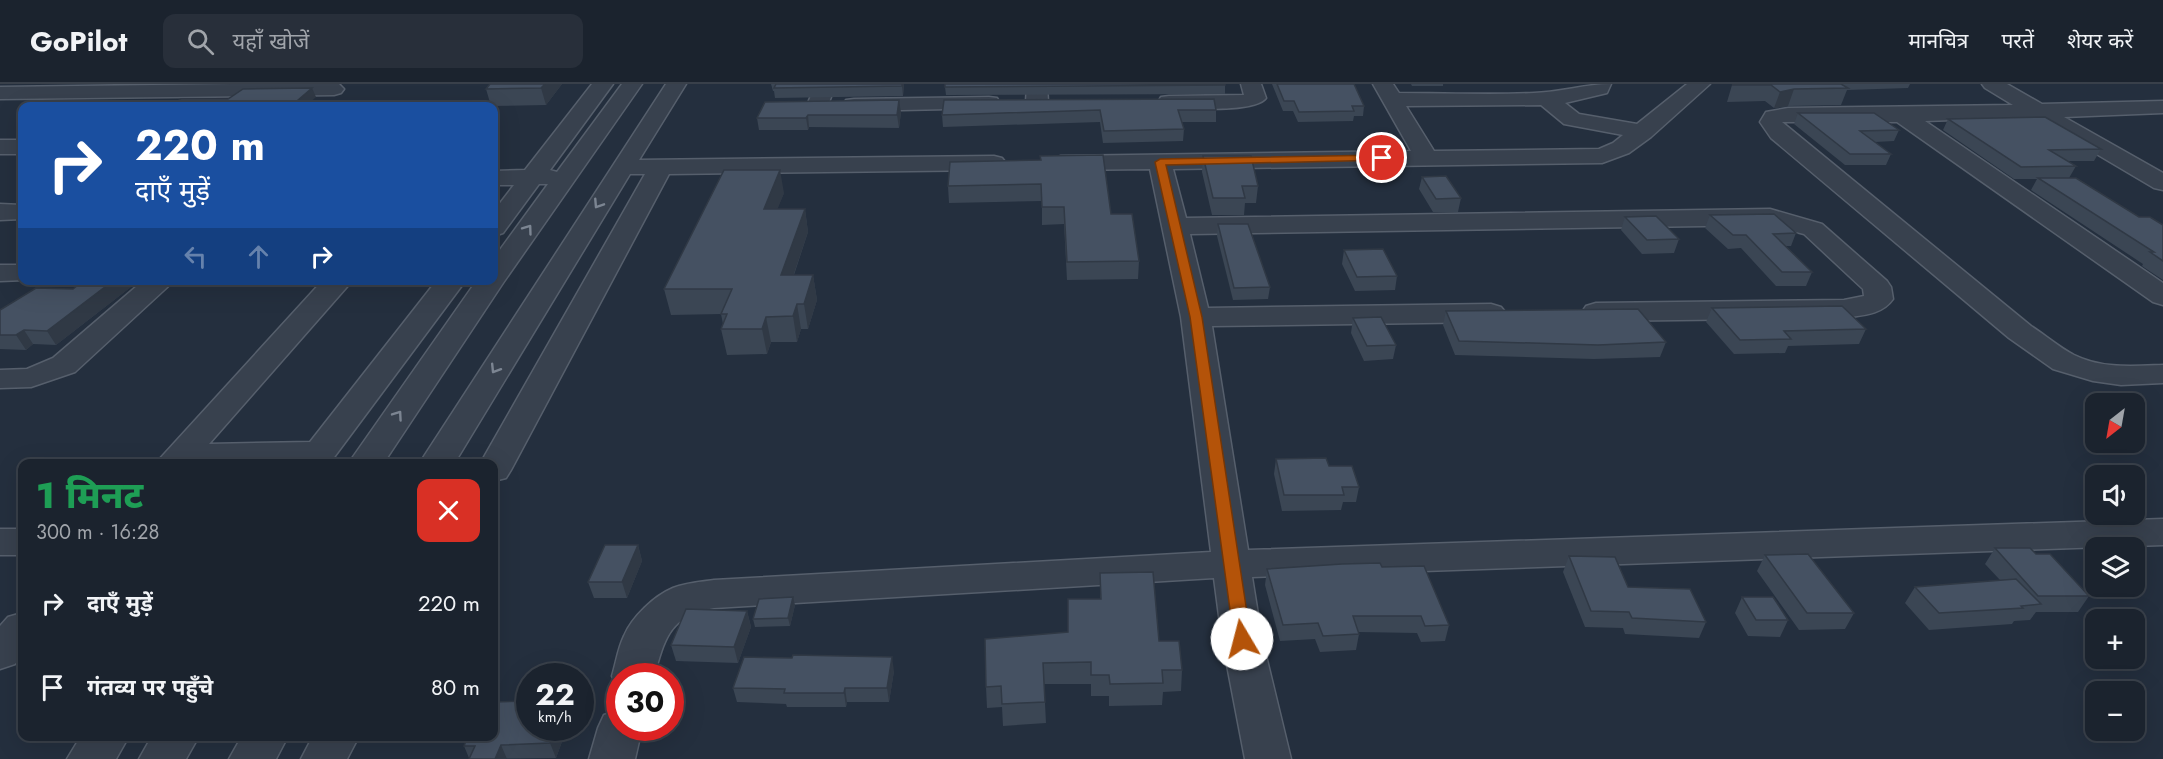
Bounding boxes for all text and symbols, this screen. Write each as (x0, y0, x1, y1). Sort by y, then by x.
search box (163, 14, 583, 68)
text: GoPilot (30, 21, 127, 62)
icon: search (184, 25, 217, 58)
text: यहाँ खोजें (232, 25, 309, 57)
text: मानचित्र (1908, 26, 1968, 56)
text: परतें (2001, 26, 2034, 56)
text: शेयर करें (2067, 26, 2133, 56)
text: 220 m (135, 115, 265, 176)
icon: right (36, 126, 114, 204)
pin (1356, 132, 1407, 183)
icon: arrive (1365, 141, 1398, 174)
text: दाएँ मुड़ें (135, 171, 210, 210)
one-way arrow (594, 198, 606, 208)
one-way arrow (520, 225, 531, 236)
icon: left (179, 240, 212, 273)
icon: ahead (242, 240, 275, 273)
icon: right (305, 240, 338, 273)
one-way arrow (490, 363, 502, 373)
north arrow (2085, 393, 2145, 453)
map controls (2085, 393, 2145, 741)
one-way arrow (391, 411, 402, 422)
button: sound (2085, 465, 2145, 525)
text: 1 मिनट (36, 469, 143, 521)
button: close (417, 479, 480, 542)
text: 300 m · 16:28 (36, 518, 159, 547)
button: layers (2085, 537, 2145, 597)
icon: right (36, 587, 69, 620)
text: दाएँ मुड़ें (87, 587, 153, 619)
text: 220 m (418, 587, 480, 619)
position arrow (1210, 607, 1274, 671)
button: + (2085, 609, 2145, 669)
speed limit sign: 30 (606, 663, 684, 741)
icon: arrive (36, 671, 69, 704)
text: गंतव्य पर पहुँचे (87, 671, 213, 703)
text: 80 m (431, 671, 480, 703)
text: 22 (535, 673, 575, 716)
button: − (2085, 681, 2145, 741)
text: km/h (538, 706, 572, 728)

